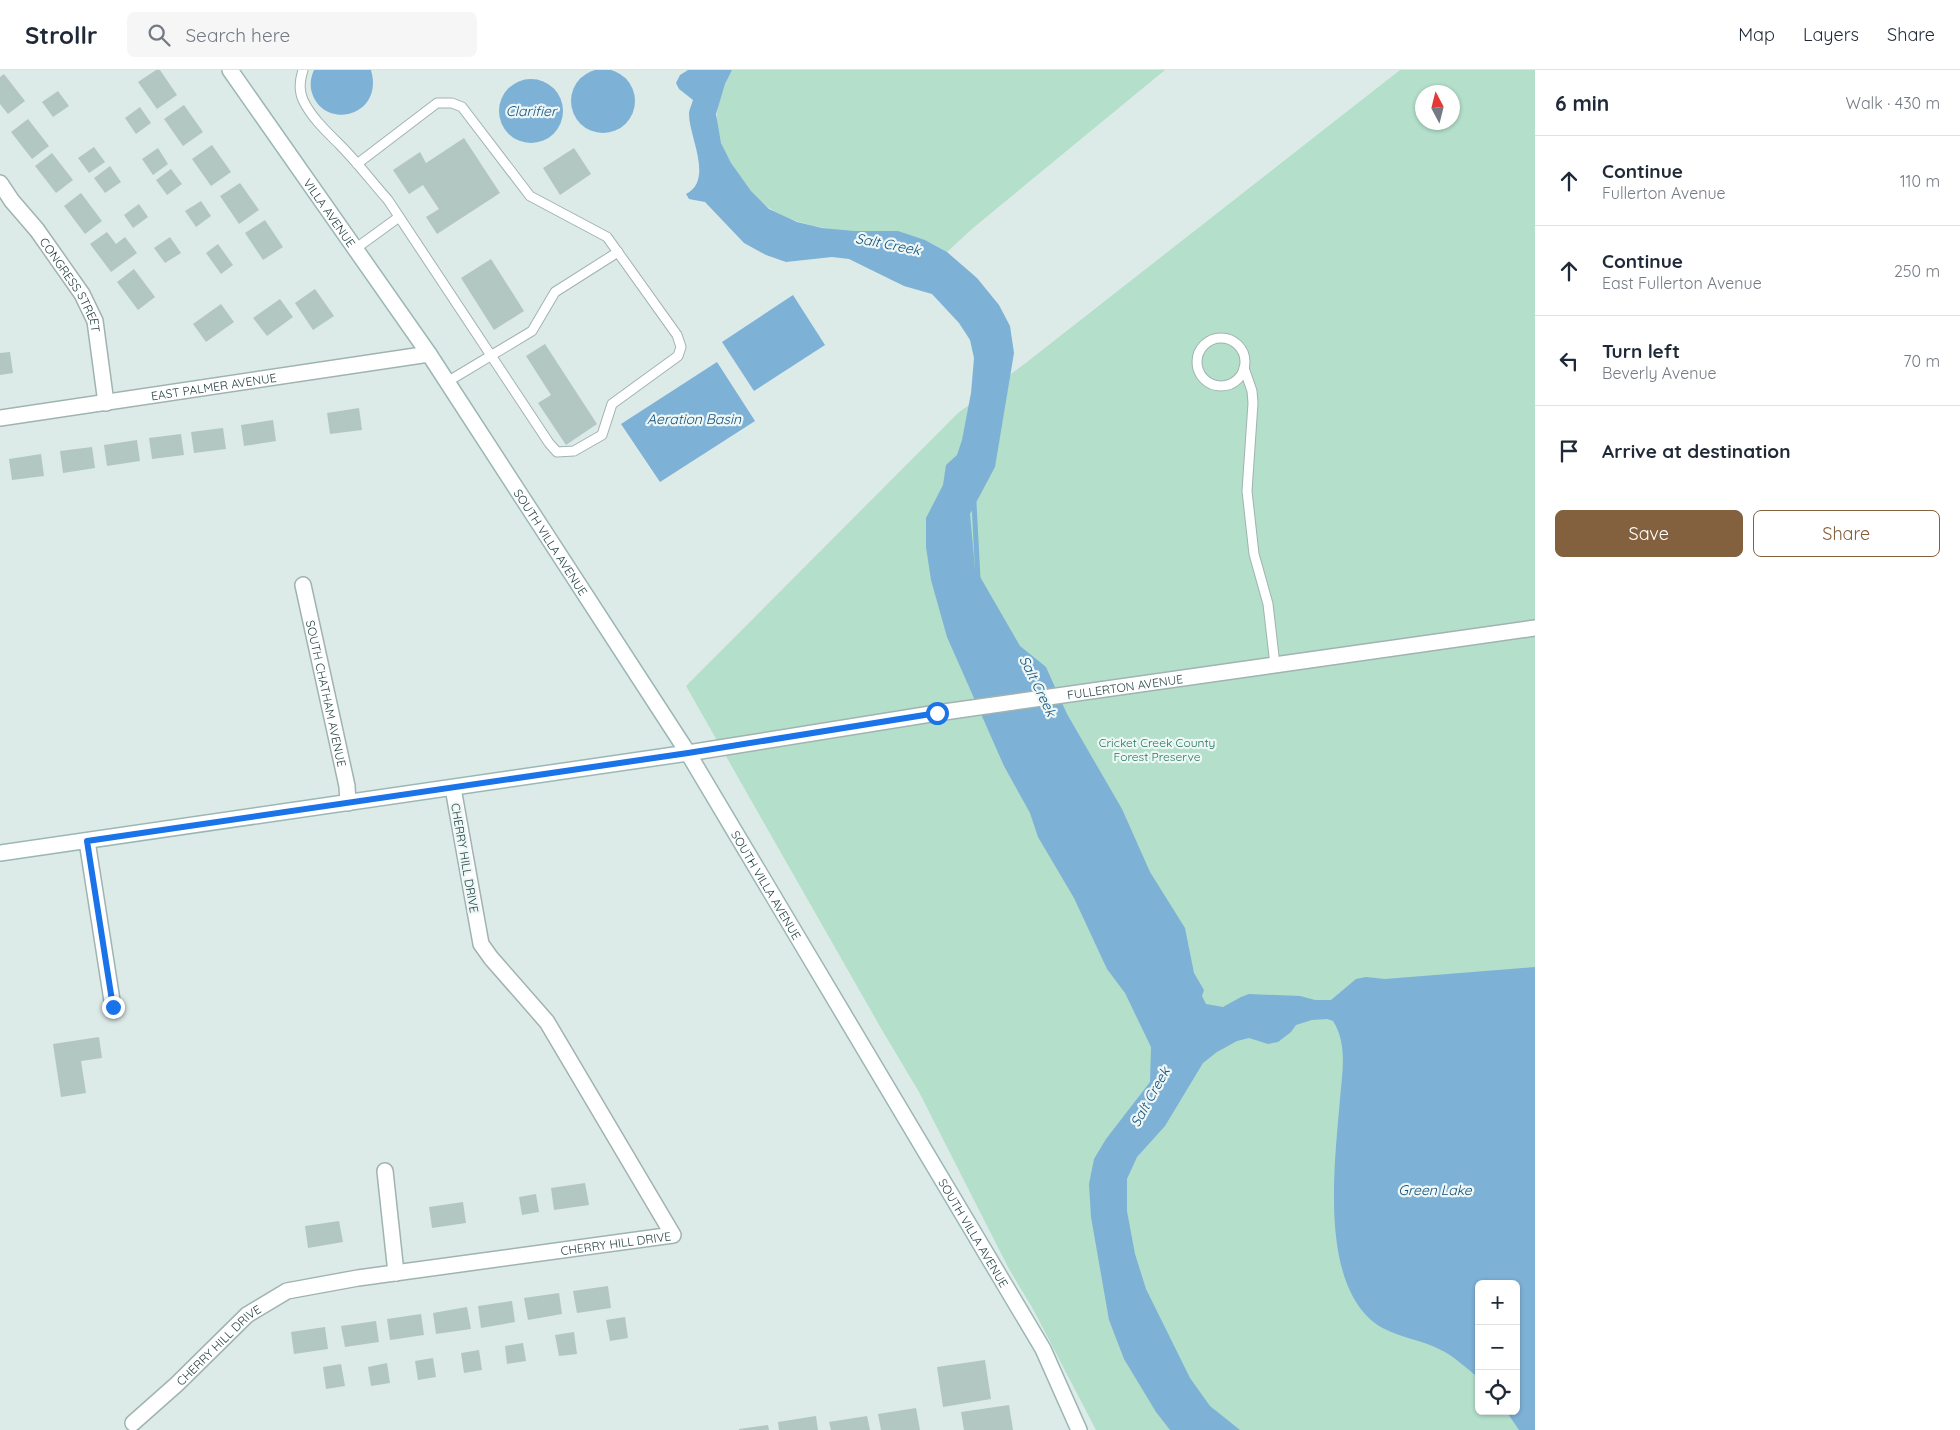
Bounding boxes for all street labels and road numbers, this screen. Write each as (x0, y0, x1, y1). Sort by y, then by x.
street label: VILLA AVENUE (301, 175, 359, 250)
street label: CONGRESS STREET (37, 234, 104, 333)
street label: EAST PALMER AVENUE (150, 369, 277, 403)
street label: SOUTH VILLA AVENUE (511, 486, 591, 598)
street label: SOUTH CHATHAM AVENUE (303, 619, 350, 768)
street label: FULLERTON AVENUE (1066, 671, 1184, 702)
street label: CHERRY HILL DRIVE (448, 802, 482, 914)
street label: SOUTH VILLA AVENUE (728, 828, 805, 942)
street label: SOUTH VILLA AVENUE (936, 1176, 1012, 1290)
street label: CHERRY HILL DRIVE (559, 1228, 672, 1258)
street label: CHERRY HILL DRIVE (173, 1301, 264, 1388)

